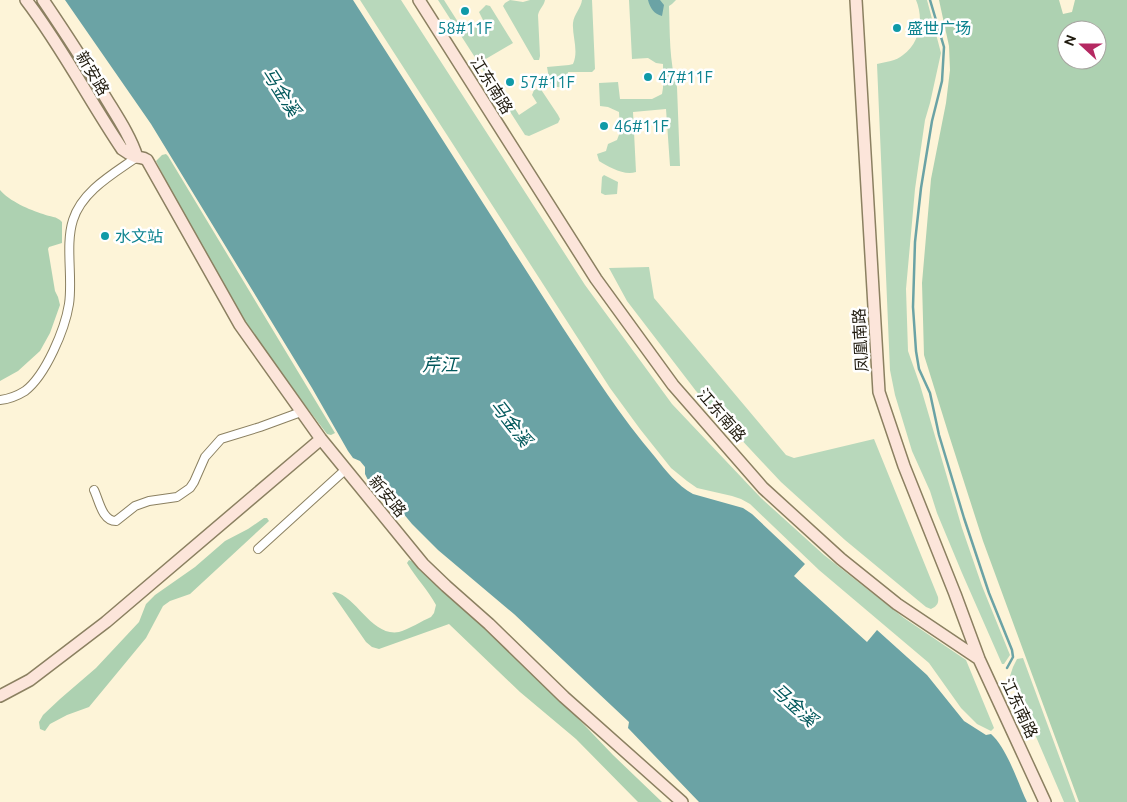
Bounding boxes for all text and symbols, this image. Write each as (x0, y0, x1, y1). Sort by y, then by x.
marker: 58#11F (459, 5, 471, 17)
place label: 58#11F (437, 19, 493, 37)
place label: 盛世广场 (907, 19, 971, 37)
north arrow (1057, 20, 1107, 70)
marker: 盛世广场 (891, 22, 903, 34)
text: N (1061, 33, 1079, 48)
street label: 新安路 (73, 48, 113, 98)
street label: 江东南路 (467, 53, 517, 117)
water label: 马金溪 (259, 63, 306, 121)
place label: 47#11F (658, 68, 713, 86)
marker: 47#11F (642, 71, 654, 83)
place label: 57#11F (520, 73, 575, 91)
marker: 57#11F (504, 76, 516, 88)
place label: 46#11F (614, 117, 669, 135)
marker: 46#11F (598, 120, 610, 132)
place label: 水文站 (115, 227, 163, 245)
marker: 水文站 (99, 230, 111, 242)
street label: 凤凰南路 (849, 308, 871, 372)
water label: 芹江 (422, 354, 460, 374)
street label: 江东南路 (694, 385, 750, 445)
water label: 马金溪 (487, 395, 538, 451)
street label: 新安路 (366, 472, 410, 520)
street label: 江东南路 (998, 675, 1042, 741)
water label: 马金溪 (768, 679, 823, 731)

